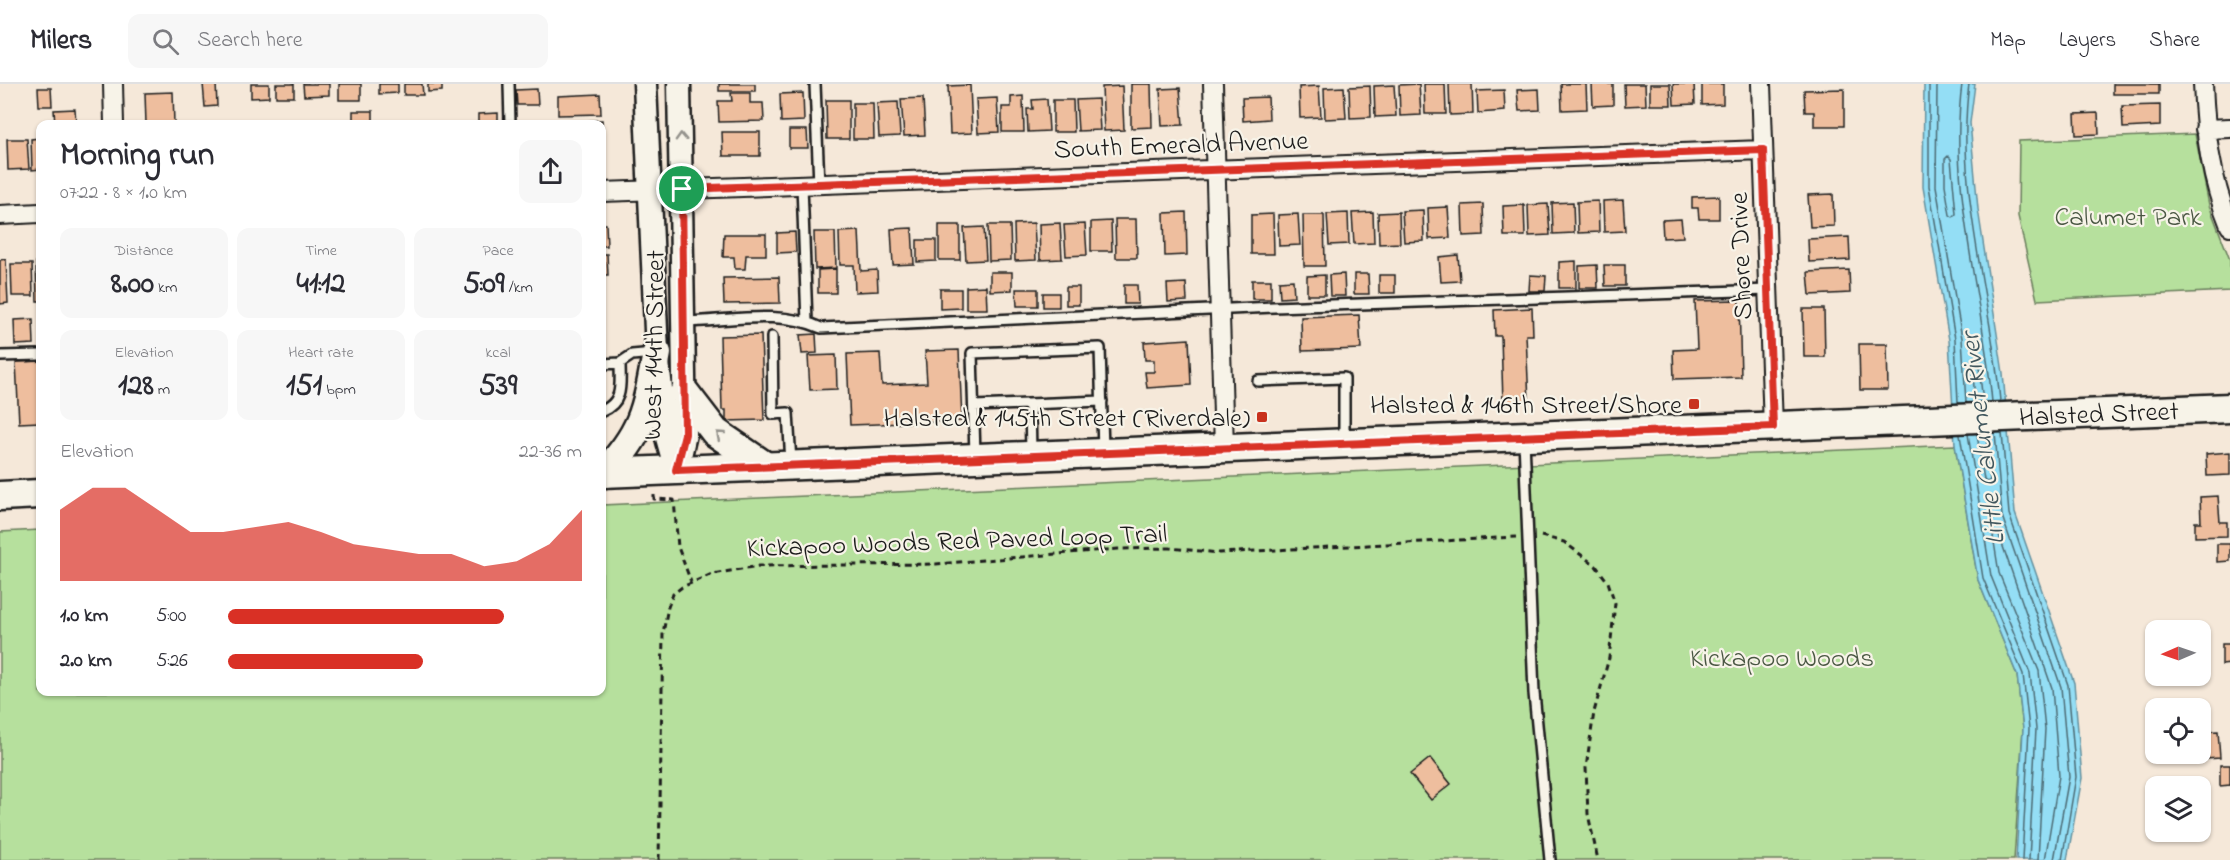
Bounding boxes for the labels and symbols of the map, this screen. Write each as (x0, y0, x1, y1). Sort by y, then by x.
street label: South Emerald Avenue (1053, 123, 1310, 170)
one-way arrow (675, 132, 687, 141)
pin (656, 163, 707, 214)
street label: Shore Drive (1721, 190, 1764, 320)
park label: Calumet Park (2055, 199, 2202, 238)
street label: West 144th Street (634, 250, 677, 440)
water label: Little Calumet River (1951, 327, 2018, 547)
place label: Halsted & 146th Street/Shore (1370, 387, 1683, 426)
street label: Halsted Street (2018, 393, 2180, 438)
marker: Halsted & 146th Street/Shore (1687, 397, 1701, 411)
place label: Halsted & 145th Street (Riverdale) (884, 400, 1250, 439)
marker: Halsted & 145th Street (Riverdale) (1255, 410, 1269, 424)
one-way arrow (716, 431, 727, 442)
street label: Kickapoo Woods Red Paved Loop Trail (746, 516, 1168, 569)
north arrow (2145, 620, 2211, 686)
park label: Kickapoo Woods (1690, 640, 1874, 679)

